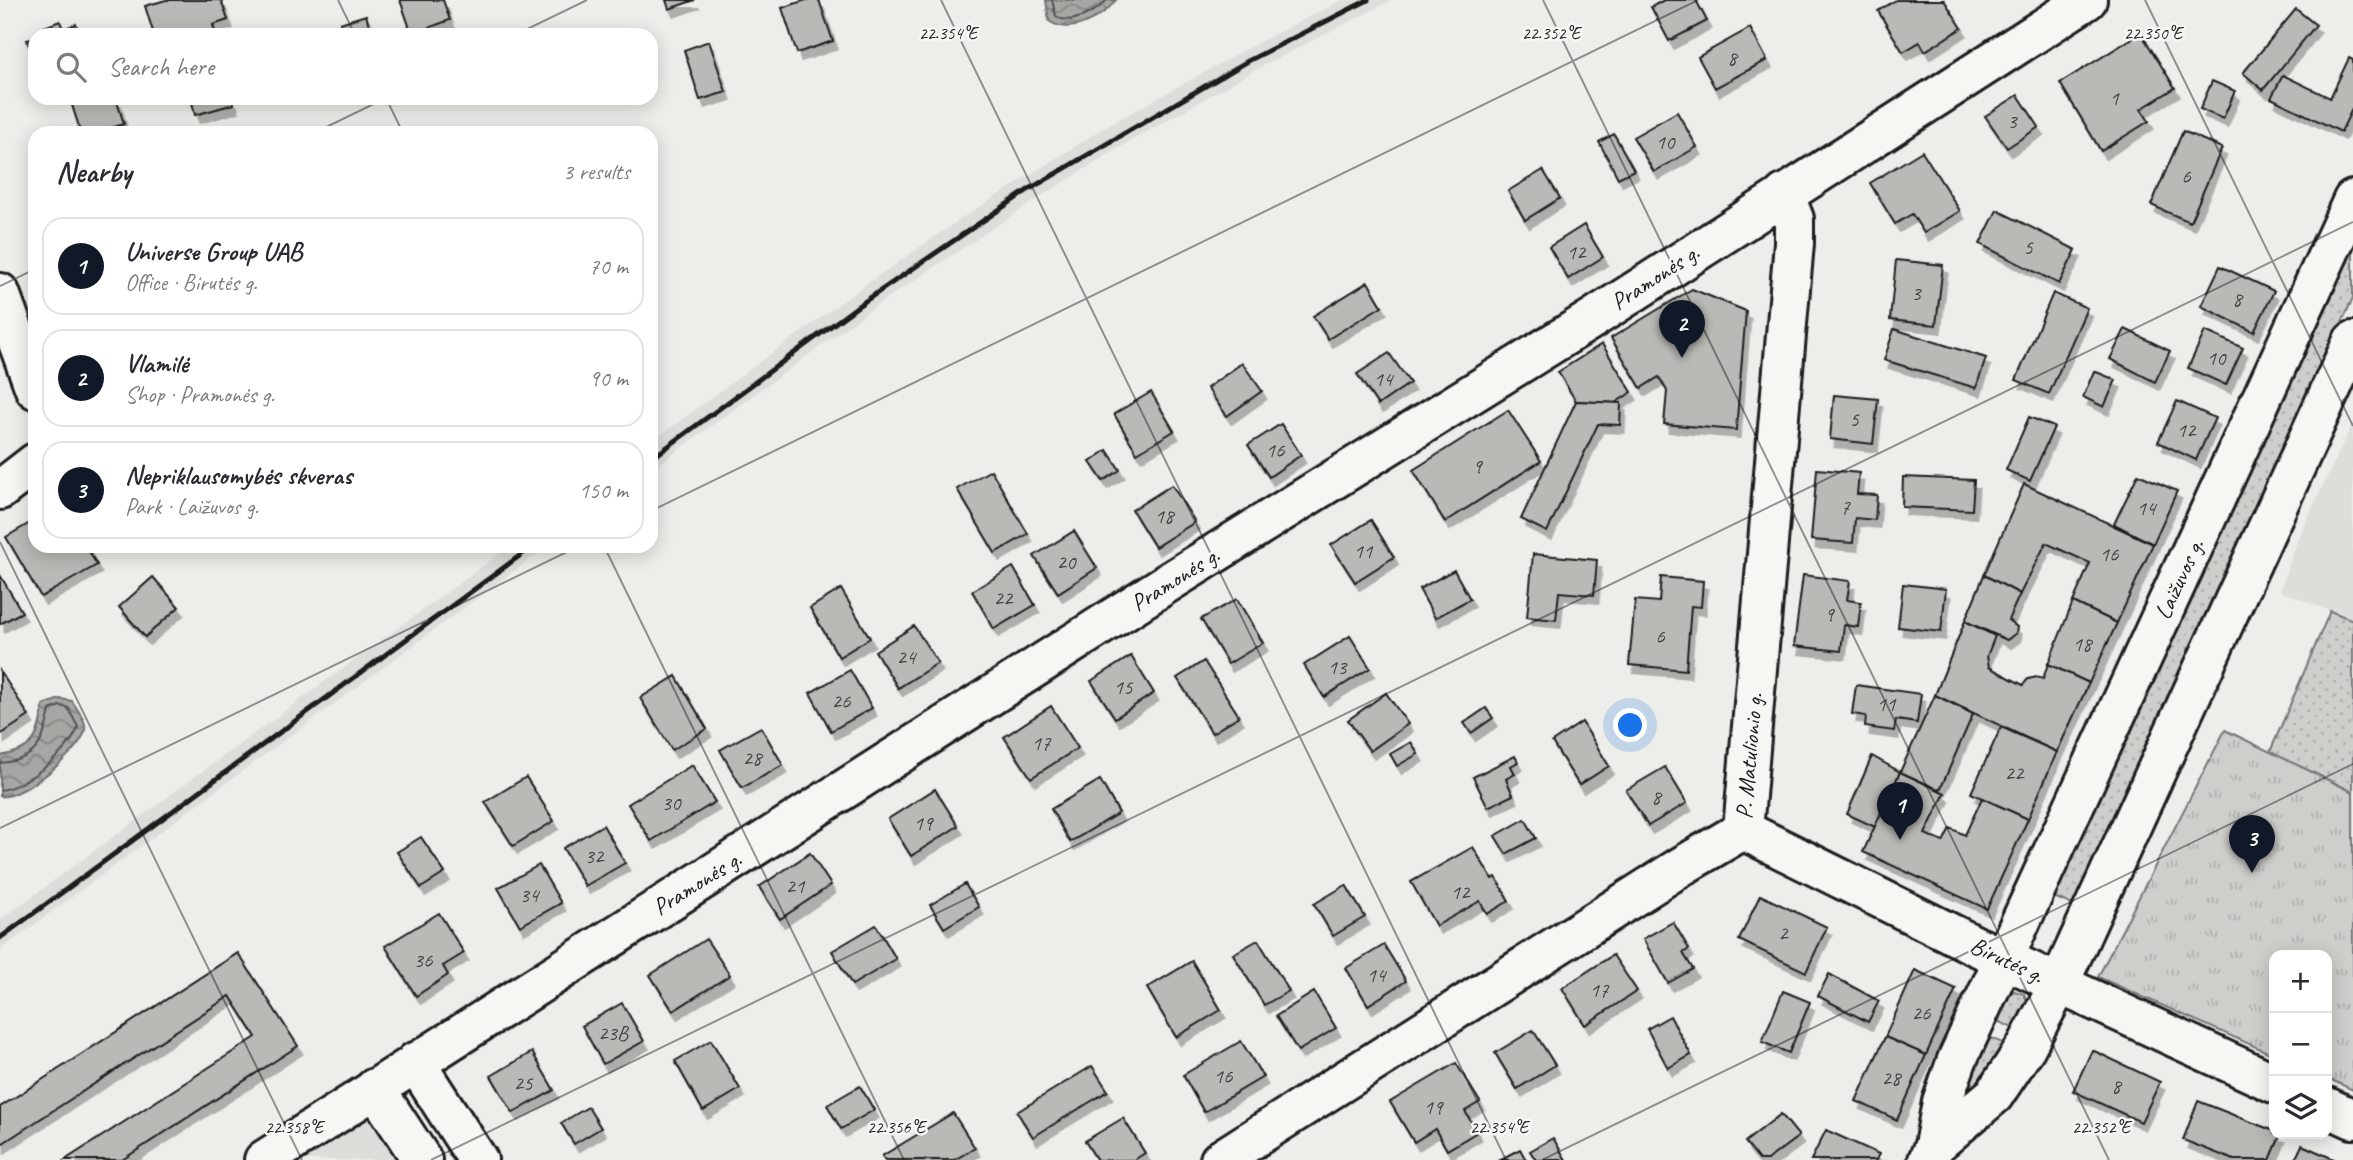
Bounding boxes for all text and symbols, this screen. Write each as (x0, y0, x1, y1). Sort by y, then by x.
text: 22.354°E (919, 22, 980, 44)
text: 22.352°E (1522, 22, 1583, 44)
text: 22.350°E (2124, 22, 2185, 44)
search box (28, 28, 658, 105)
house number: 8 (1727, 45, 1739, 71)
icon: search (52, 48, 90, 86)
text: Search here (108, 50, 214, 83)
house number: 1 (2109, 85, 2120, 111)
house number: 3 (2007, 108, 2018, 134)
house number: 10 (1656, 129, 1676, 155)
text: Nearby (56, 153, 132, 191)
text: 3 results (563, 157, 630, 186)
house number: 6 (2181, 163, 2191, 189)
house number: 5 (2023, 234, 2034, 260)
text: Universe Group UAB (125, 235, 302, 268)
street label: Pramonės g. (1605, 237, 1705, 317)
house number: 12 (1567, 239, 1587, 265)
text: 1 (76, 252, 86, 281)
text: 70 m (589, 252, 628, 281)
text: Office · Birutės g. (125, 268, 257, 297)
house number: 3 (1911, 280, 1922, 306)
house number: 8 (2232, 286, 2244, 312)
pin: 2 (1659, 300, 1705, 358)
house number: 10 (2207, 345, 2227, 371)
text: Vlamilė (125, 347, 188, 380)
text: 2 (76, 364, 86, 393)
text: 90 m (589, 364, 628, 393)
house number: 14 (1374, 366, 1395, 392)
text: Shop · Pramonės g. (125, 380, 275, 409)
house number: 5 (1849, 406, 1860, 432)
house number: 12 (2177, 417, 2197, 443)
house number: 16 (1266, 437, 1285, 463)
house number: 9 (1472, 453, 1483, 479)
text: Nepriklausomybės skveras (125, 459, 352, 492)
text: 3 (76, 476, 86, 505)
text: 150 m (579, 476, 628, 505)
text: Park · Laižuvos g. (125, 492, 259, 521)
house number: 7 (1840, 494, 1851, 520)
house number: 14 (2137, 495, 2158, 521)
house number: 18 (1155, 503, 1176, 529)
street label: Laižuvos g. (2147, 534, 2211, 624)
house number: 11 (1354, 538, 1374, 564)
street label: Pramonės g. (1125, 540, 1225, 618)
house number: 16 (2100, 541, 2119, 567)
house number: 20 (1057, 549, 1077, 575)
house number: 22 (994, 585, 1014, 611)
house number: 9 (1824, 601, 1835, 627)
house number: 6 (1655, 623, 1665, 649)
house number: 18 (2073, 631, 2094, 657)
house number: 24 (897, 644, 918, 670)
house number: 13 (1328, 654, 1348, 680)
house number: 15 (1114, 674, 1134, 700)
house number: 26 (832, 688, 851, 714)
house number: 11 (1877, 691, 1897, 717)
street label: P. Matulionio g. (1729, 692, 1769, 820)
your location (1613, 708, 1647, 742)
house number: 17 (1032, 730, 1052, 756)
house number: 28 (743, 745, 764, 771)
house number: 22 (2005, 760, 2025, 786)
pin: 1 (1877, 782, 1923, 840)
house number: 8 (1651, 784, 1663, 810)
house number: 30 (662, 790, 682, 816)
house number: 19 (914, 810, 934, 836)
pin: 3 (2229, 815, 2275, 873)
house number: 32 (585, 843, 605, 869)
street label: Pramonės g. (647, 844, 747, 922)
house number: 21 (786, 873, 806, 899)
house number: 12 (1451, 879, 1471, 905)
house number: 34 (520, 882, 541, 908)
house number: 2 (1778, 920, 1789, 946)
street label: Birutės g. (1965, 930, 2049, 990)
house number: 36 (414, 947, 433, 973)
map controls (2269, 950, 2332, 1139)
button: + (2269, 950, 2332, 1013)
house number: 14 (1367, 962, 1388, 988)
house number: 17 (1590, 977, 1610, 1003)
house number: 26 (1912, 1000, 1931, 1026)
button: − (2269, 1013, 2332, 1076)
house number: 23B (598, 1020, 630, 1046)
house number: 16 (1214, 1063, 1233, 1089)
house number: 28 (1882, 1065, 1903, 1091)
house number: 25 (514, 1070, 534, 1096)
house number: 8 (2111, 1073, 2123, 1099)
button: layers (2269, 1076, 2332, 1139)
house number: 19 (1424, 1094, 1444, 1120)
text: 22.358°E (265, 1116, 326, 1138)
text: 22.356°E (867, 1116, 928, 1138)
text: 22.354°E (1470, 1116, 1531, 1138)
text: 22.352°E (2072, 1116, 2133, 1138)

